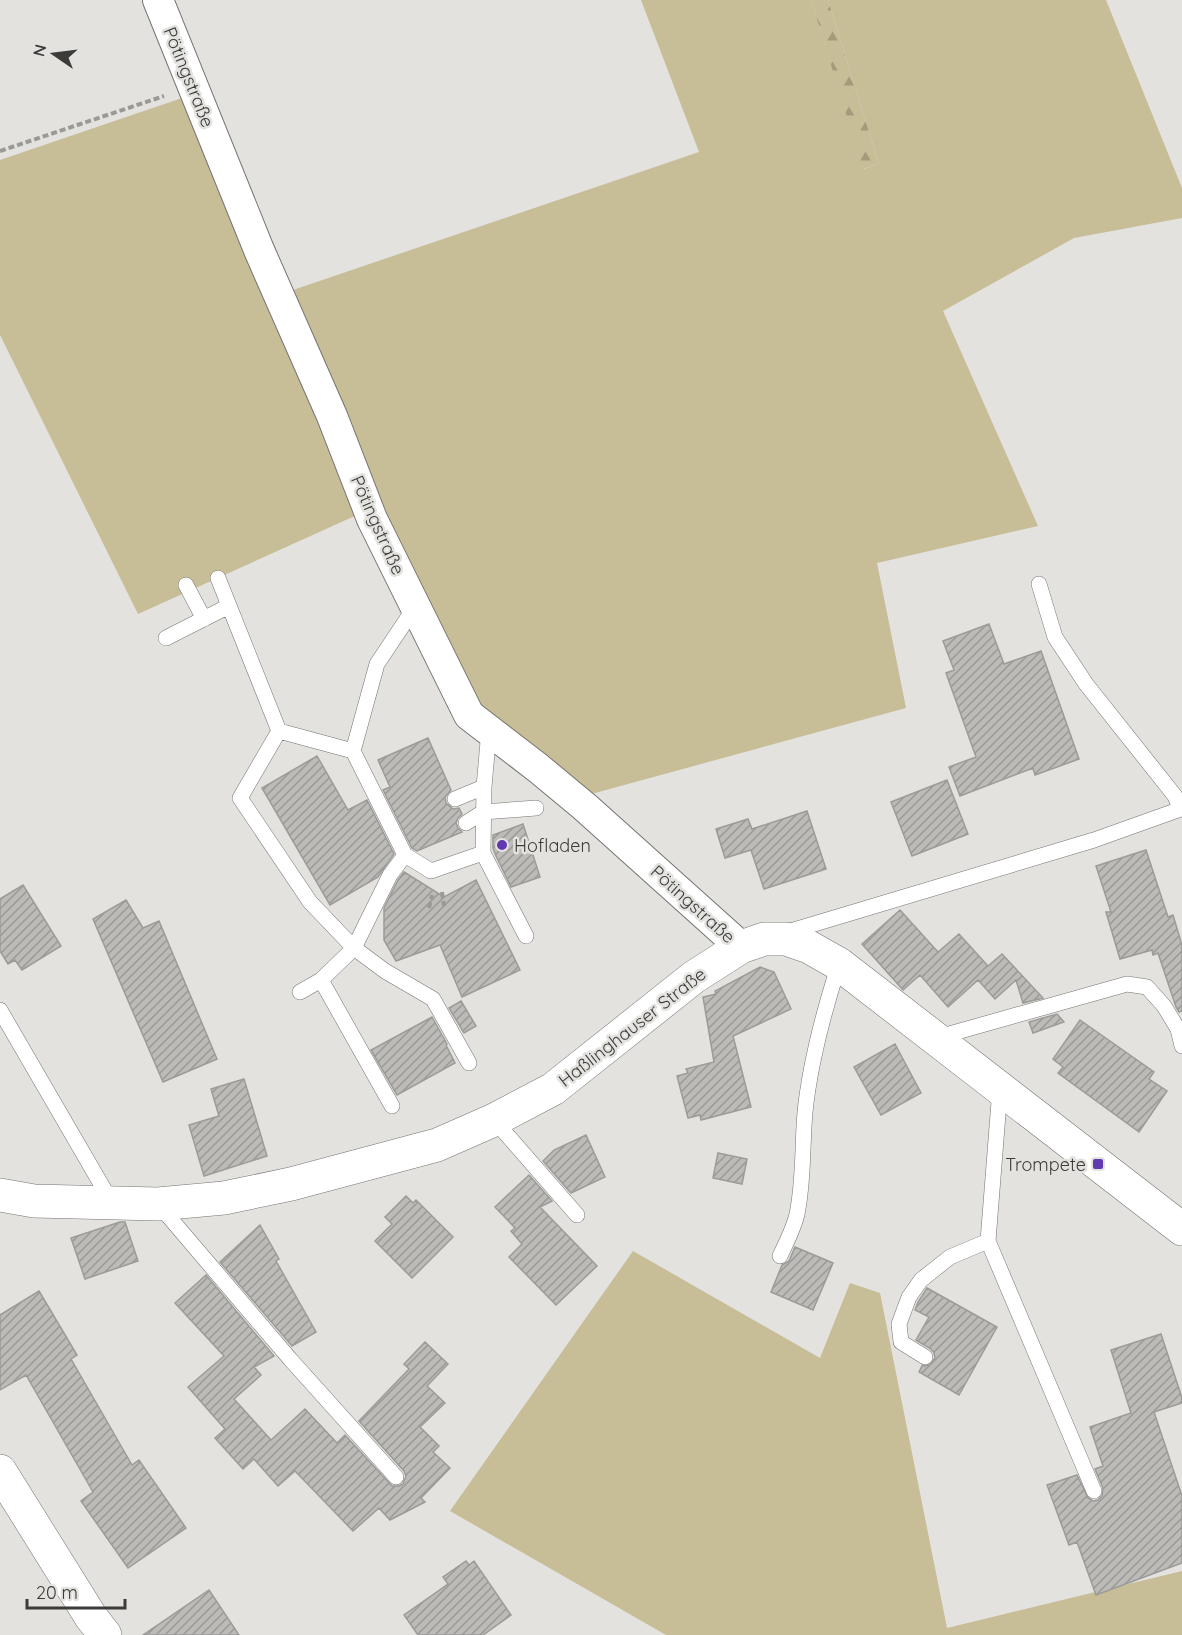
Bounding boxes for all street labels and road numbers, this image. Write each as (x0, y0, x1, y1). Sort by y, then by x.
street label: Pötingstraße (158, 23, 220, 131)
street label: Pötingstraße (346, 472, 410, 578)
street label: Pötingstraße (646, 860, 740, 948)
street label: Haßlinghauser Straße (554, 962, 710, 1092)

